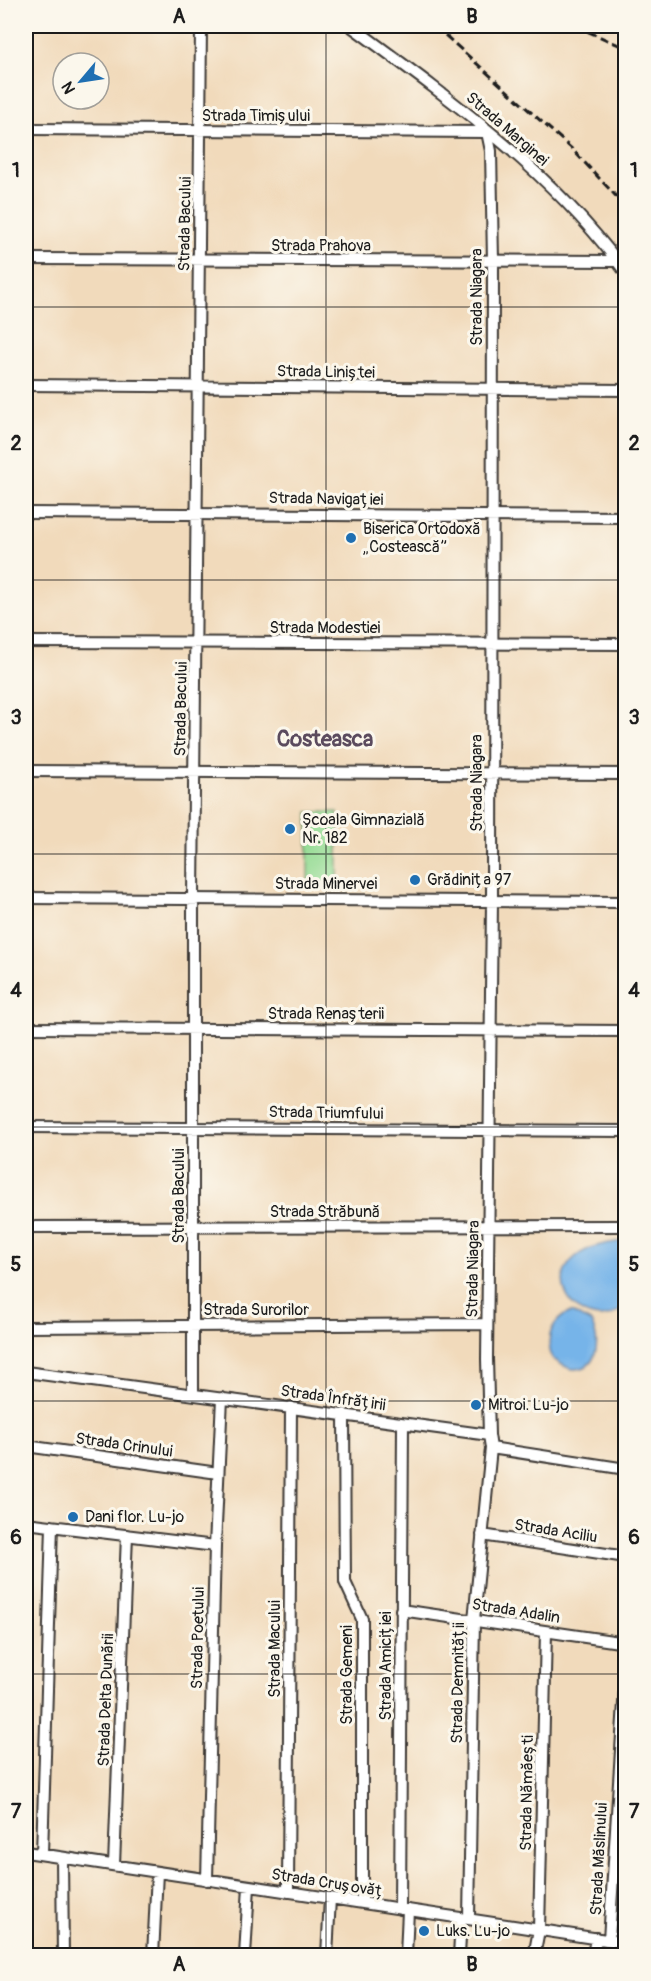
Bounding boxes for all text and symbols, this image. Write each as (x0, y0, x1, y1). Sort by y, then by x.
text: A (173, 4, 186, 29)
text: B (466, 4, 478, 29)
north arrow (51, 51, 111, 111)
text: N (57, 78, 80, 97)
street label: Strada Marginei (462, 88, 552, 170)
street label: Strada Timișului (202, 106, 310, 126)
text: 1 (12, 158, 20, 183)
text: 1 (630, 158, 638, 183)
street label: Strada Bacului (174, 176, 196, 272)
street label: Strada Prahova (271, 236, 371, 256)
street label: Strada Niagara (467, 248, 487, 346)
street label: Strada Liniștei (277, 361, 375, 383)
text: 2 (10, 431, 22, 456)
text: 2 (628, 431, 640, 456)
street label: Strada Navigației (269, 488, 384, 510)
place label: Biserica Ortodoxă „Costească” (363, 519, 481, 557)
marker: Biserica Ortodoxă „Costească” (344, 531, 358, 545)
street label: Strada Modestiei (270, 618, 381, 638)
street label: Strada Bacului (170, 661, 192, 757)
text: 3 (10, 705, 22, 730)
text: 3 (628, 705, 640, 730)
district label: Costeasca (277, 725, 373, 753)
street label: Strada Niagara (467, 734, 487, 832)
place label: Școala Gimnazială Nr. 182 (302, 810, 425, 848)
marker: Școala Gimnazială Nr. 182 (283, 822, 297, 836)
place label: Grădinița 97 (427, 870, 512, 890)
marker: Grădinița 97 (408, 873, 422, 887)
street label: Strada Minervei (275, 874, 377, 894)
text: 4 (10, 978, 22, 1003)
text: 4 (628, 978, 640, 1003)
street label: Strada Renașterii (268, 1004, 384, 1024)
street label: Strada Triumfului (268, 1102, 384, 1124)
street label: Strada Bacului (169, 1148, 189, 1244)
street label: Strada Străbună (270, 1202, 380, 1222)
street label: Strada Niagara (462, 1220, 484, 1318)
text: 5 (11, 1252, 22, 1277)
text: 5 (629, 1252, 640, 1277)
street label: Strada Surorilor (203, 1300, 309, 1320)
street label: Strada Înfrățirii (279, 1381, 387, 1415)
place label: Mitroi. Lu-jo (488, 1395, 569, 1415)
marker: Mitroi. Lu-jo (469, 1398, 483, 1412)
street label: Strada Crinului (74, 1428, 174, 1462)
place label: Dani flor. Lu-jo (85, 1507, 185, 1527)
marker: Dani flor. Lu-jo (66, 1510, 80, 1524)
street label: Strada Aciliu (513, 1515, 599, 1547)
text: 6 (10, 1525, 22, 1550)
text: 6 (628, 1525, 640, 1550)
street label: Strada Poetului (187, 1587, 209, 1689)
street label: Strada Adalin (471, 1594, 561, 1628)
street label: Strada Macului (265, 1600, 285, 1698)
street label: Strada Amiciției (376, 1611, 396, 1720)
street label: Strada Demnității (447, 1622, 469, 1744)
street label: Strada Gemeni (337, 1625, 357, 1725)
street label: Strada Delta Dunării (94, 1633, 118, 1767)
street label: Strada Nămăești (516, 1735, 538, 1851)
text: 7 (11, 1799, 22, 1824)
text: 7 (629, 1799, 640, 1824)
street label: Strada Măslinului (586, 1802, 612, 1916)
street label: Strada Crușovăț (270, 1864, 386, 1902)
place label: Luks. Lu-jo (436, 1921, 510, 1941)
marker: Luks. Lu-jo (417, 1924, 431, 1938)
text: A (173, 1952, 186, 1977)
text: B (466, 1952, 478, 1977)

